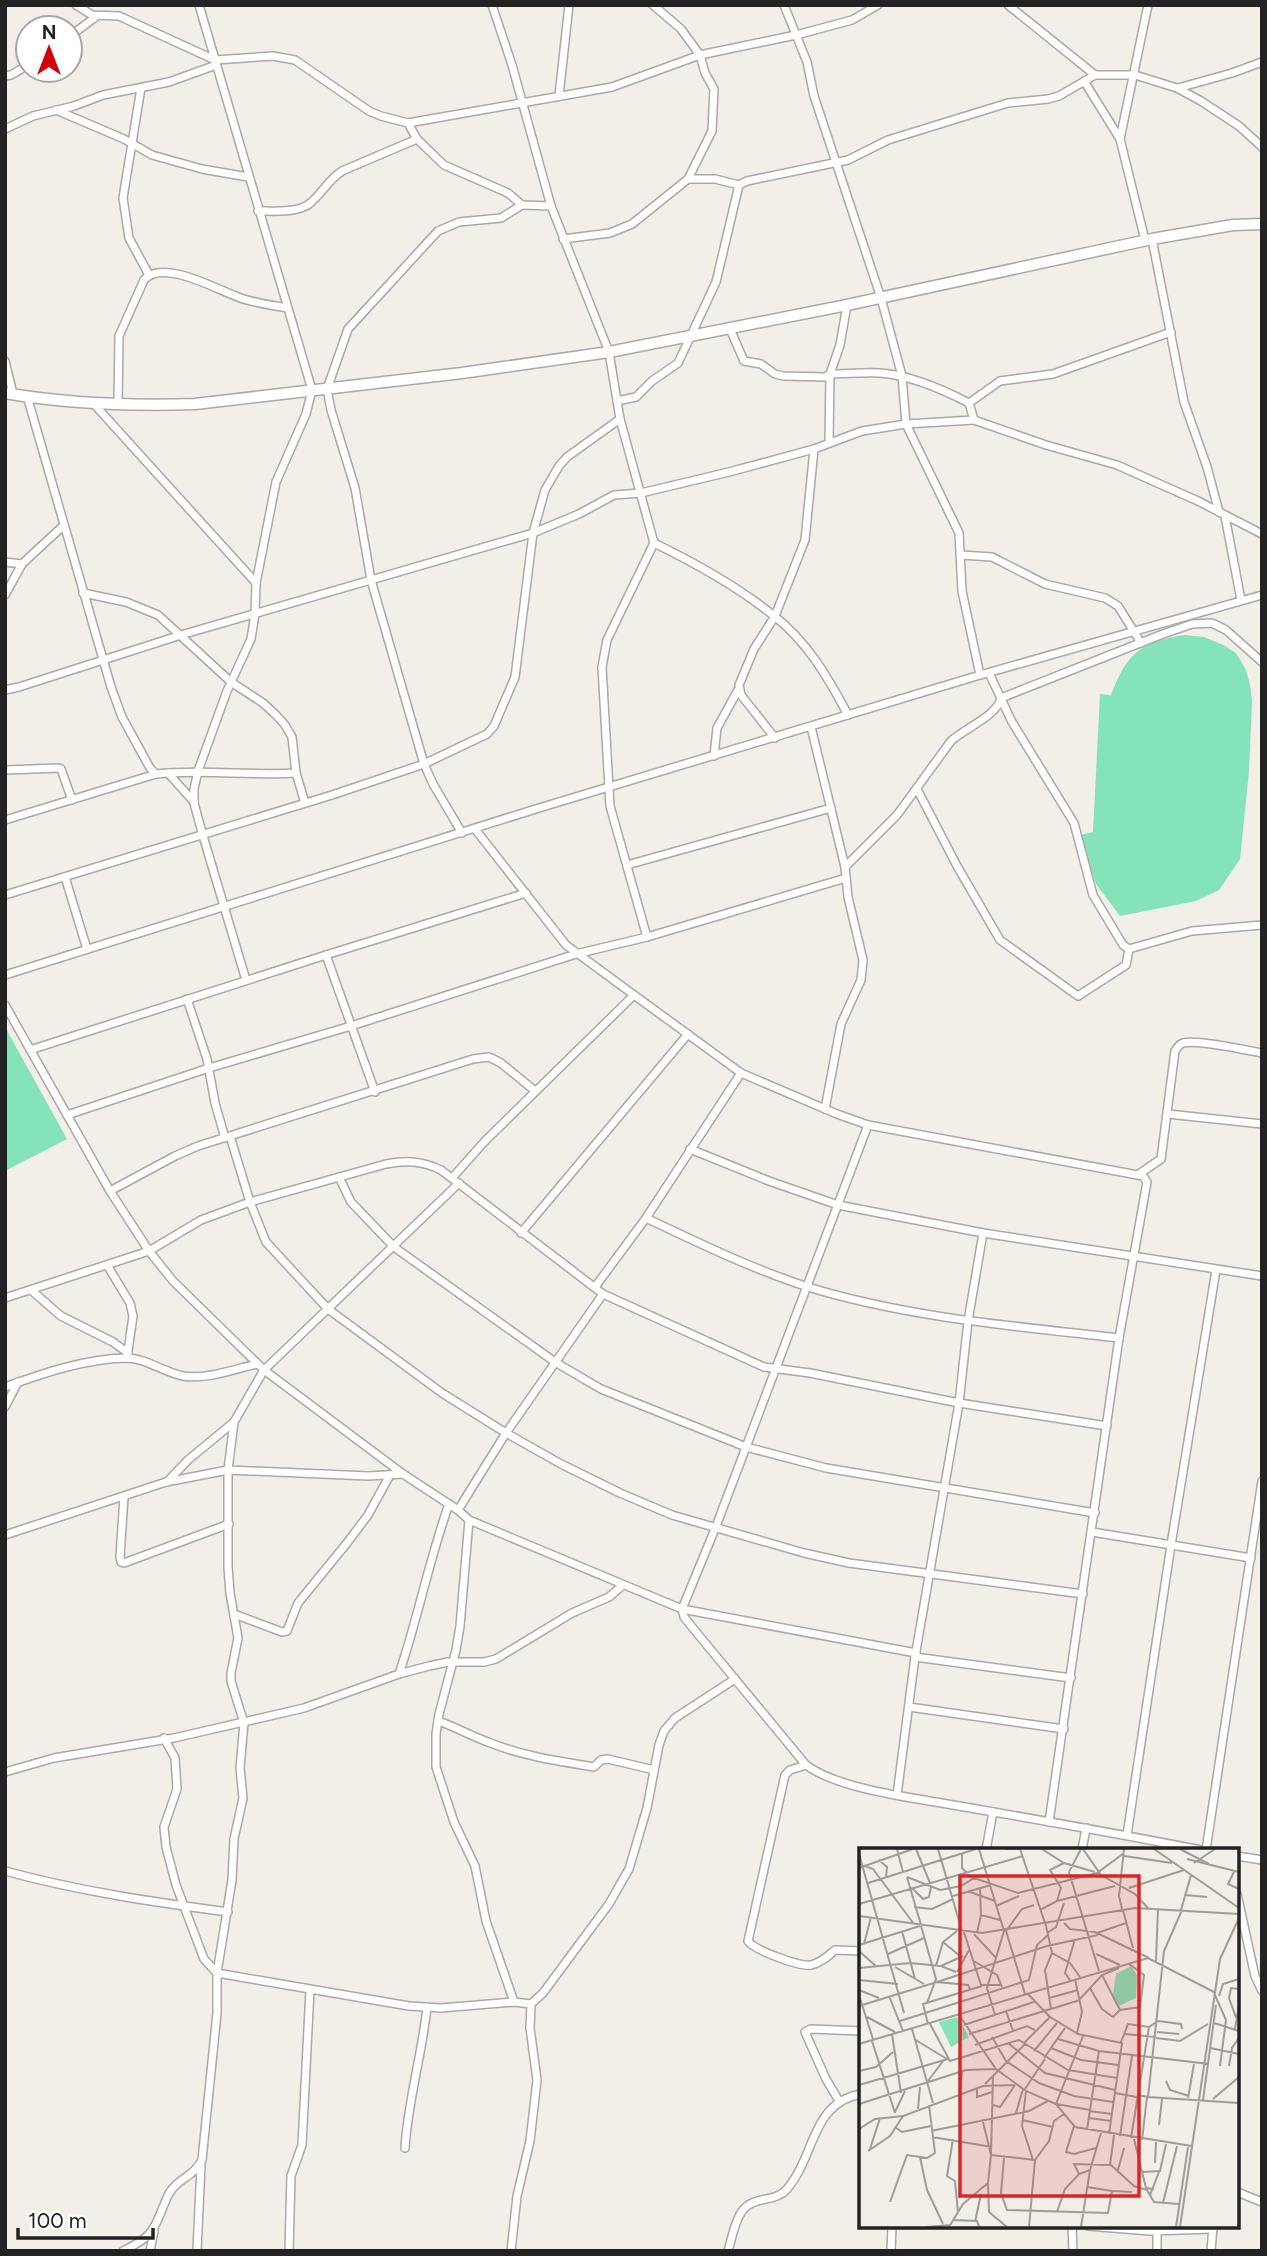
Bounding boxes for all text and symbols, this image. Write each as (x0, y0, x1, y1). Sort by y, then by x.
north arrow (14, 14, 84, 84)
text: N (42, 21, 56, 44)
inset map (859, 1848, 1239, 2228)
scale bar (18, 2196, 152, 2240)
text: 100 m (28, 2208, 87, 2233)

